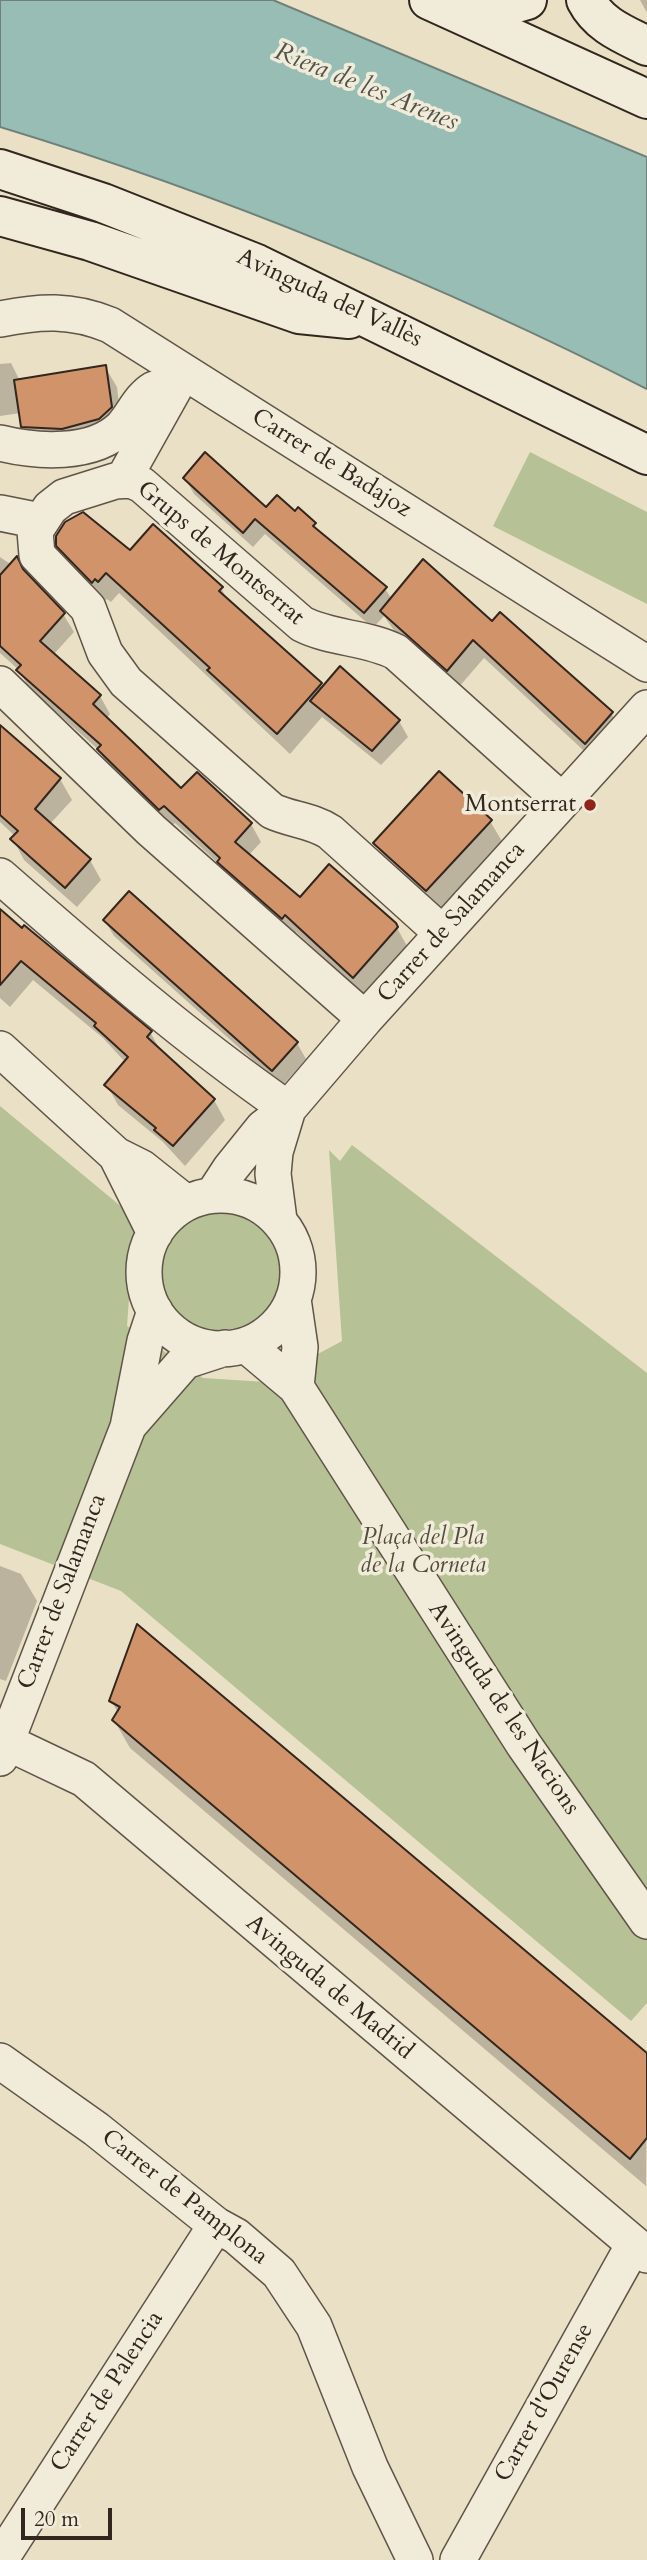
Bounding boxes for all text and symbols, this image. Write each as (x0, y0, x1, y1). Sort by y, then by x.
water label: Riera de les Arenes (270, 37, 462, 139)
street label: Avinguda del Vallès (232, 243, 426, 355)
street label: Carrer de Badajoz (246, 403, 416, 525)
street label: Grups de Montserrat (131, 476, 309, 632)
place label: Montserrat (465, 791, 576, 819)
marker: Montserrat (582, 797, 598, 813)
street label: Carrer de Salamanca (372, 836, 532, 1010)
street label: Carrer de Salamanca (12, 1490, 114, 1694)
park label: Plaça del Pla de la Corneta (360, 1524, 486, 1580)
street label: Avinguda de les Nacions (421, 1597, 585, 1821)
street label: Avinguda de Madrid (239, 1909, 419, 2067)
street label: Carrer de Pamplona (95, 2124, 273, 2272)
street label: Carrer de Palencia (45, 2306, 171, 2478)
street label: Carrer d'Ourense (490, 2319, 600, 2487)
scale bar (24, 2494, 116, 2538)
text: 20 m (34, 2505, 79, 2534)

